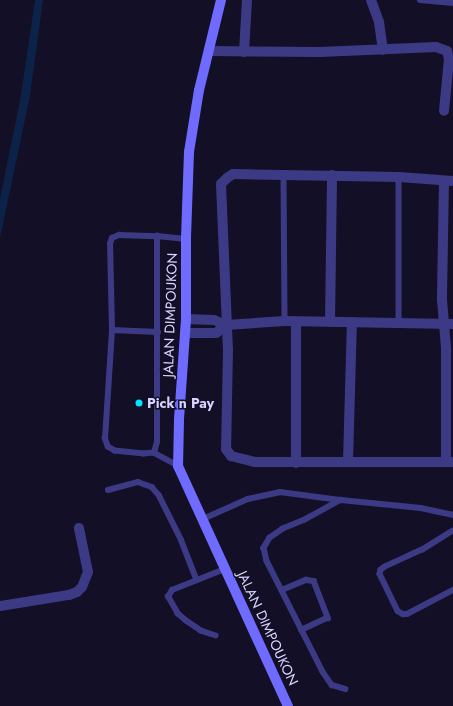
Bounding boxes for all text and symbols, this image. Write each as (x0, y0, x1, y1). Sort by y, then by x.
street label: JALAN DIMPOUKON (159, 252, 181, 378)
place label: Pick n Pay (147, 395, 214, 411)
marker: Pick n Pay (134, 398, 144, 408)
street label: JALAN DIMPOUKON (234, 568, 302, 688)

